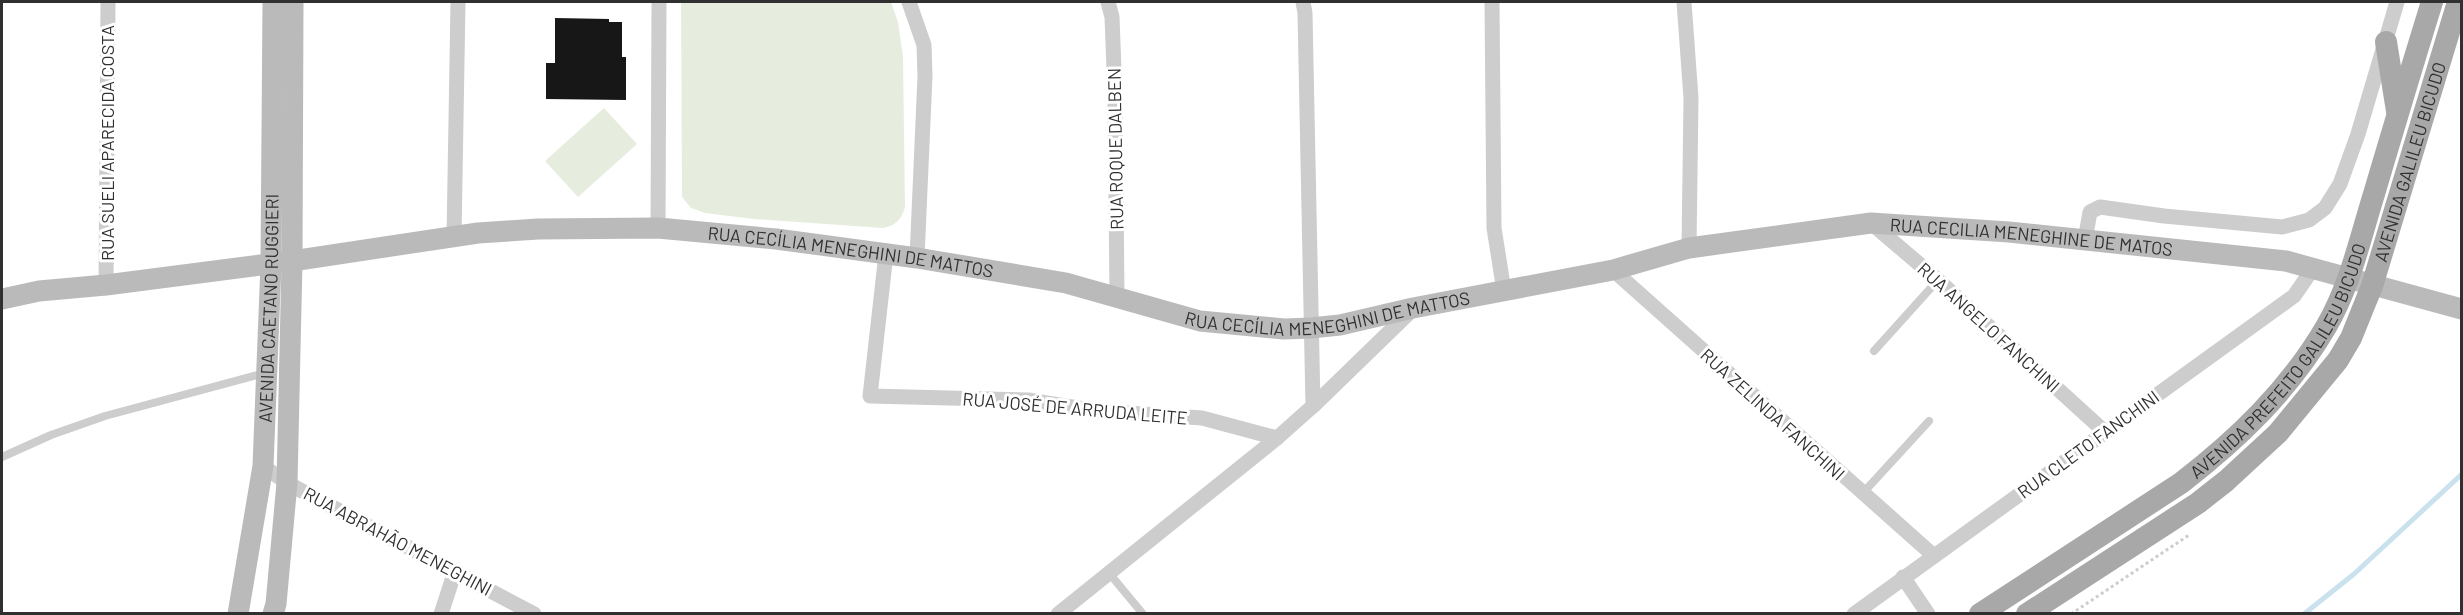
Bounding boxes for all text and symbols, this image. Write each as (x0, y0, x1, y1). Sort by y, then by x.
street label: RUA SUELI APARECIDA COSTA (96, 25, 118, 261)
street label: AVENIDA GALILEU BICUDO (2369, 59, 2450, 264)
street label: RUA ROQUE DALBEN (1103, 68, 1127, 230)
street label: AVENIDA CAETANO RUGGIERI (254, 194, 283, 423)
street label: RUA CECILIA MENEGHINE DE MATOS (1889, 213, 2174, 260)
street label: RUA CECÍLIA MENEGHINI DE MATTOS (707, 222, 995, 282)
street label: AVENIDA PREFEITO GALILEU BICUDO (2185, 241, 2370, 483)
street label: RUA ANGELO FANCHINI (1913, 257, 2065, 397)
street label: RUA CECÍLIA MENEGHINI DE MATTOS (1182, 286, 1472, 340)
street label: RUA ZELINDA FANCHINI (1696, 343, 1850, 485)
street label: RUA CLETO FANCHINI (2013, 385, 2163, 503)
street label: RUA JOSÉ DE ARRUDA LEITE (962, 387, 1188, 429)
street label: RUA ABRAHÃO MENEGHINI (300, 482, 496, 600)

